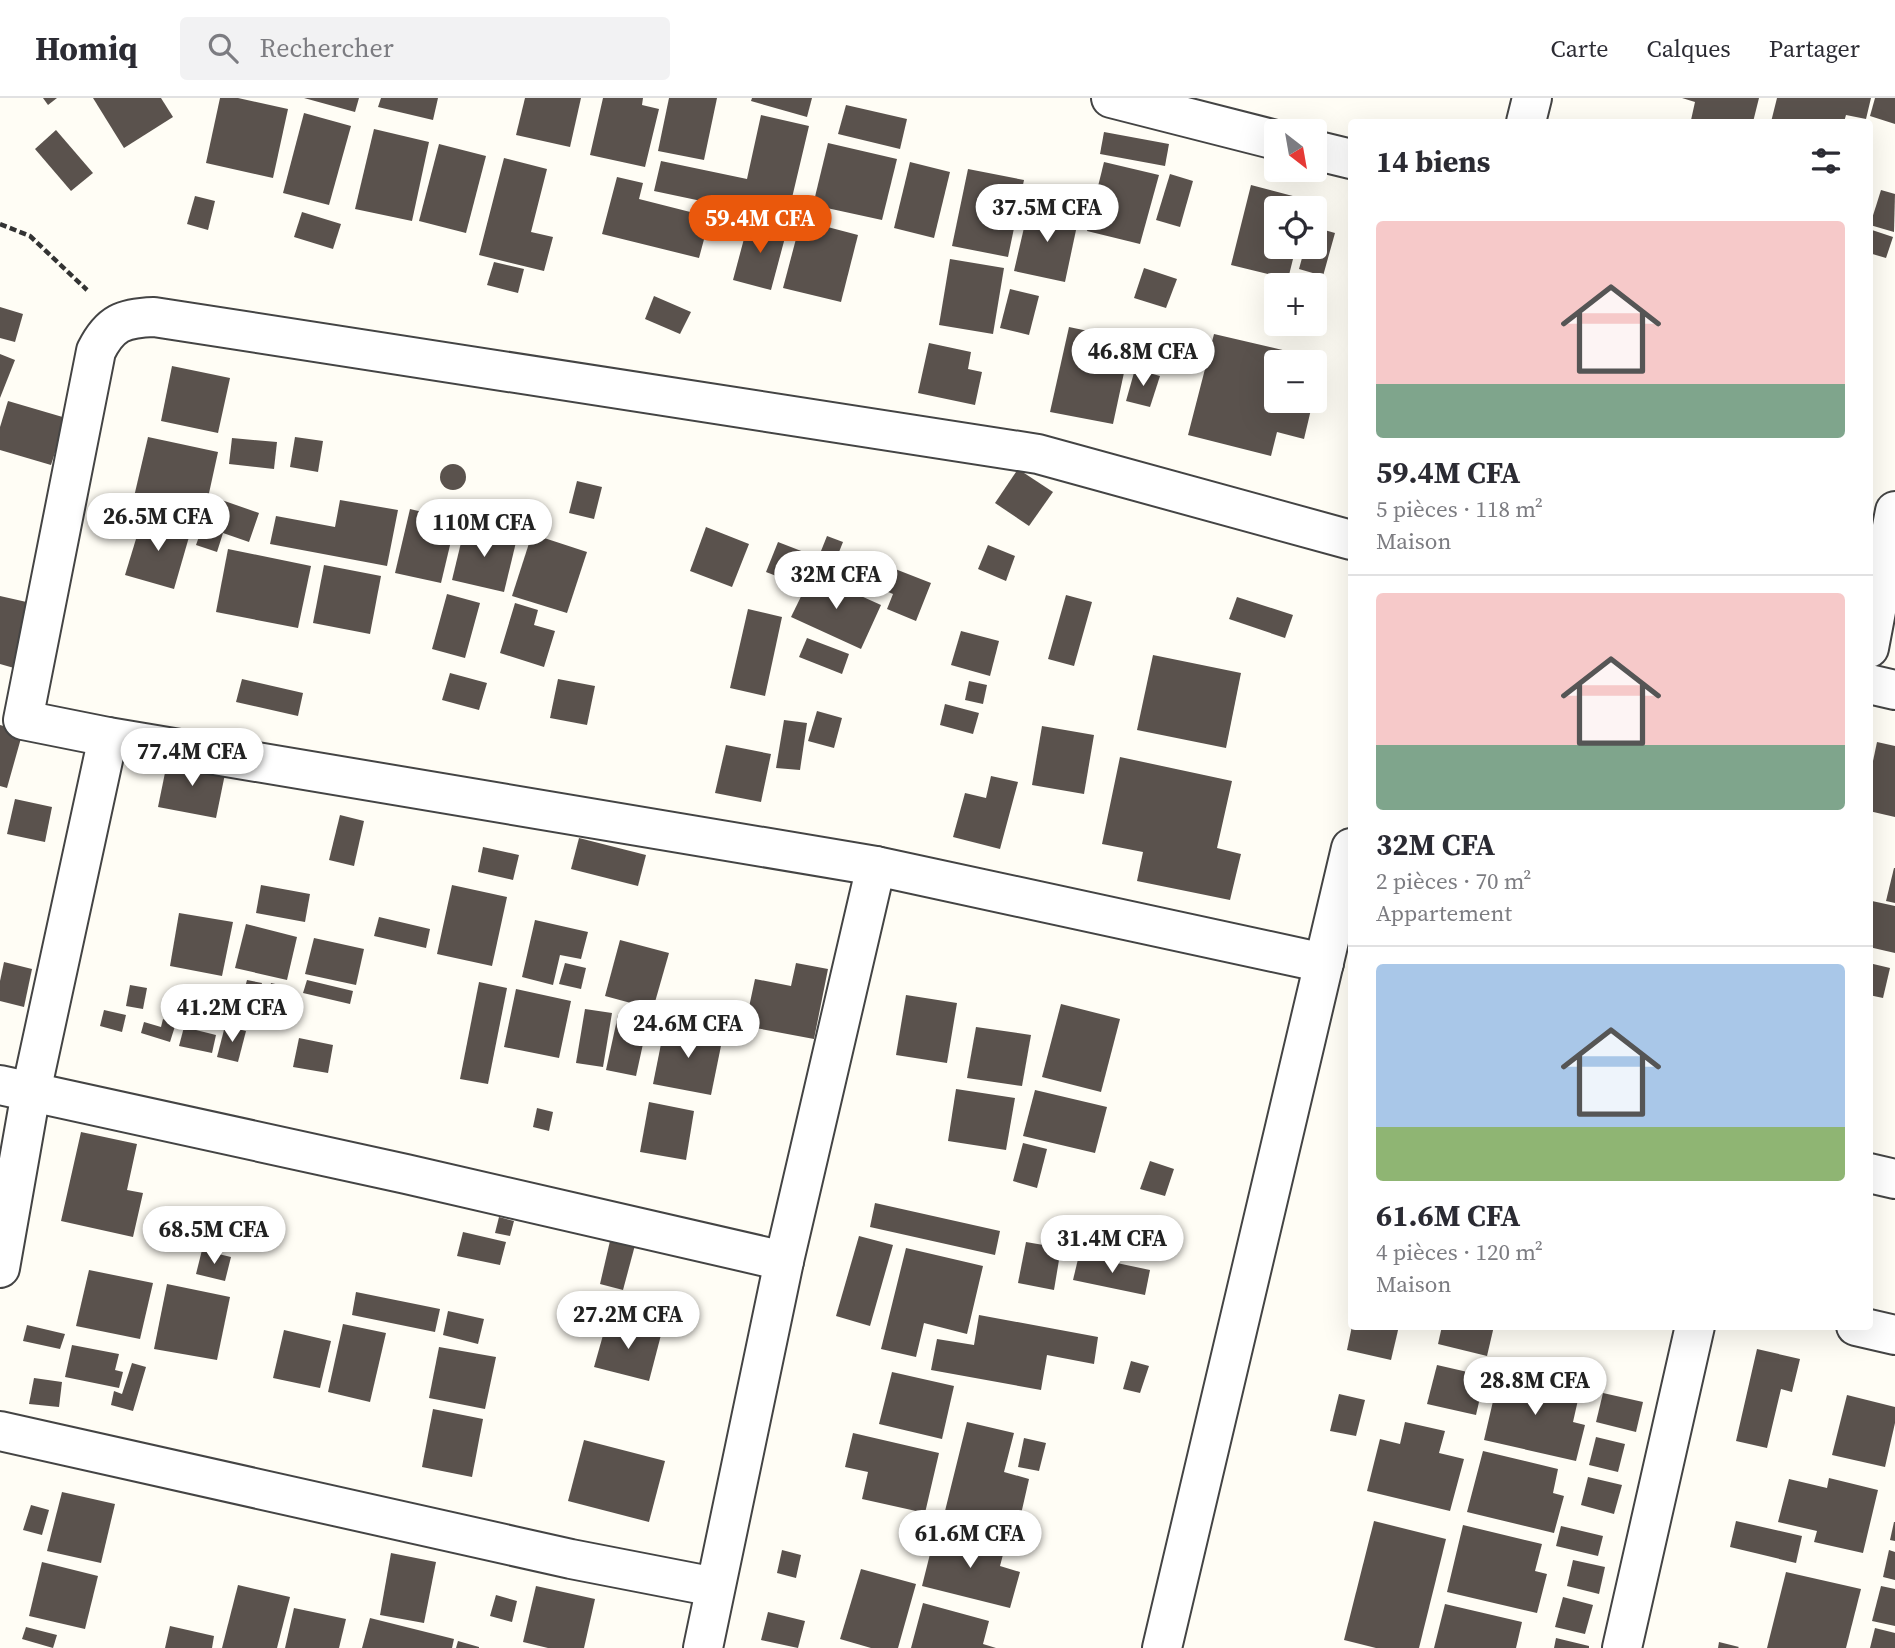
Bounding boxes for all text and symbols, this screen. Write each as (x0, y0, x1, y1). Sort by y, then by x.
search box (180, 17, 670, 80)
text: Homiq (35, 26, 138, 71)
icon: search (204, 29, 242, 67)
text: Rechercher (260, 30, 394, 66)
text: Carte (1551, 32, 1609, 65)
text: Calques (1647, 32, 1731, 65)
text: Partager (1769, 32, 1860, 65)
north arrow (1264, 119, 1326, 182)
map controls (1264, 119, 1327, 413)
text: 14 biens (1376, 141, 1490, 182)
icon: filters (1807, 142, 1845, 180)
pin: 37.5M CFA (967, 184, 1127, 244)
text: 37.5M CFA (992, 191, 1102, 223)
pin: 59.4M CFA (680, 195, 840, 255)
button: locate (1264, 196, 1327, 259)
text: 59.4M CFA (705, 202, 815, 234)
icon: home (1548, 266, 1674, 392)
button: + (1264, 273, 1327, 336)
pin: 46.8M CFA (1063, 328, 1223, 388)
text: 46.8M CFA (1088, 335, 1198, 367)
button: − (1264, 350, 1327, 413)
text: 59.4M CFA (1376, 452, 1520, 493)
text: 5 pièces · 118 m² (1376, 493, 1543, 525)
pin: 26.5M CFA (78, 494, 238, 553)
text: 26.5M CFA (103, 500, 213, 532)
pin: 110M CFA (412, 500, 556, 559)
text: 110M CFA (432, 506, 536, 538)
text: Maison (1376, 525, 1451, 557)
pin: 32M CFA (771, 552, 901, 611)
text: 32M CFA (790, 558, 882, 590)
icon: home (1548, 638, 1674, 764)
pin: 77.4M CFA (112, 728, 272, 788)
text: 77.4M CFA (137, 735, 247, 767)
text: 32M CFA (1376, 824, 1495, 865)
text: 2 pièces · 70 m² (1376, 865, 1531, 897)
text: Appartement (1376, 897, 1512, 929)
pin: 41.2M CFA (152, 984, 312, 1044)
text: 41.2M CFA (177, 991, 287, 1023)
pin: 24.6M CFA (608, 1000, 768, 1060)
text: 24.6M CFA (633, 1007, 743, 1039)
icon: home (1548, 1009, 1674, 1135)
text: 61.6M CFA (1376, 1195, 1520, 1236)
pin: 68.5M CFA (134, 1206, 294, 1266)
text: 68.5M CFA (159, 1213, 269, 1245)
pin: 31.4M CFA (1032, 1216, 1192, 1275)
text: 31.4M CFA (1057, 1222, 1167, 1254)
text: 4 pièces · 120 m² (1376, 1236, 1543, 1268)
text: Maison (1376, 1268, 1451, 1300)
pin: 27.2M CFA (548, 1292, 708, 1351)
text: 27.2M CFA (573, 1298, 683, 1330)
pin: 28.8M CFA (1455, 1358, 1615, 1417)
text: 28.8M CFA (1480, 1364, 1590, 1396)
pin: 61.6M CFA (890, 1510, 1050, 1570)
text: 61.6M CFA (915, 1517, 1025, 1549)

